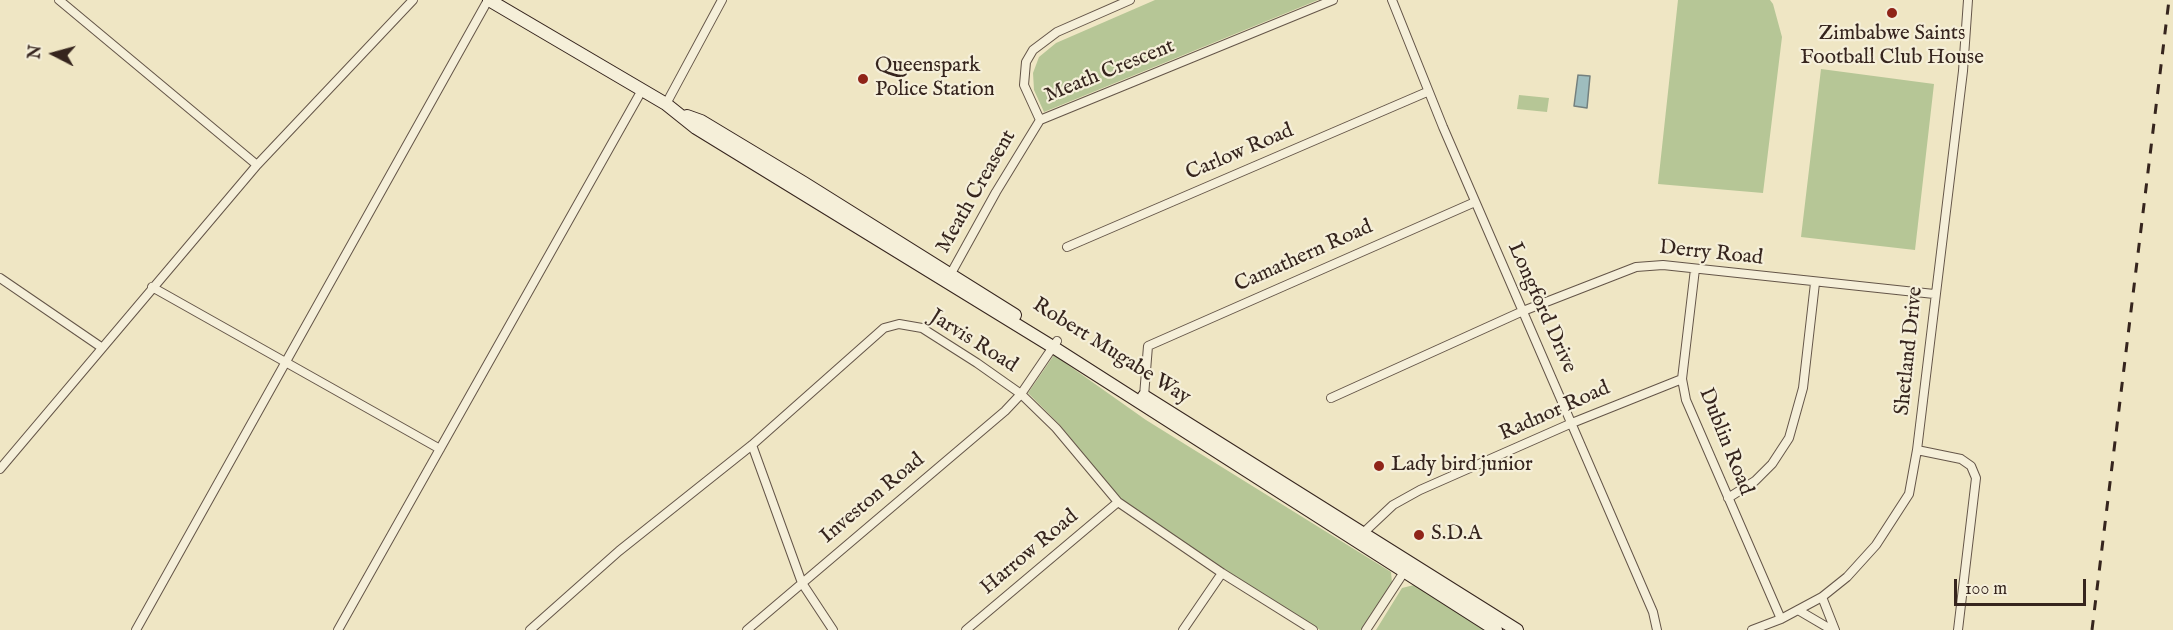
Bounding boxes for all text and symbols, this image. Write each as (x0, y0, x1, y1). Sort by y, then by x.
marker: Zimbabwe Saints Football Club House (1885, 6, 1899, 20)
place label: Zimbabwe Saints Football Club House (1800, 22, 1984, 72)
north arrow (24, 24, 84, 84)
street label: Meath Crescent (1041, 34, 1179, 110)
text: N (25, 44, 47, 60)
place label: Queenspark Police Station (875, 54, 995, 104)
marker: Queenspark Police Station (856, 72, 870, 86)
street label: Carlow Road (1182, 119, 1298, 187)
street label: Meath Creasent (932, 126, 1022, 258)
street label: Camathern Road (1231, 215, 1377, 299)
street label: Derry Road (1658, 236, 1764, 272)
street label: Longford Drive (1501, 239, 1581, 377)
street label: Shetland Drive (1891, 285, 1929, 417)
street label: Robert Mugabe Way (1027, 293, 1195, 411)
street label: Jarvis Road (924, 305, 1022, 379)
street label: Radnor Road (1496, 376, 1614, 448)
street label: Dublin Road (1692, 385, 1758, 499)
street label: Investon Road (816, 448, 930, 550)
place label: Lady bird junior (1391, 453, 1533, 479)
marker: Lady bird junior (1372, 459, 1386, 473)
street label: Harrow Road (976, 505, 1084, 601)
place label: S.D.A (1431, 522, 1482, 548)
marker: S.D.A (1412, 528, 1426, 542)
scale bar (1957, 567, 2089, 605)
text: 100 m (1965, 578, 2007, 601)

